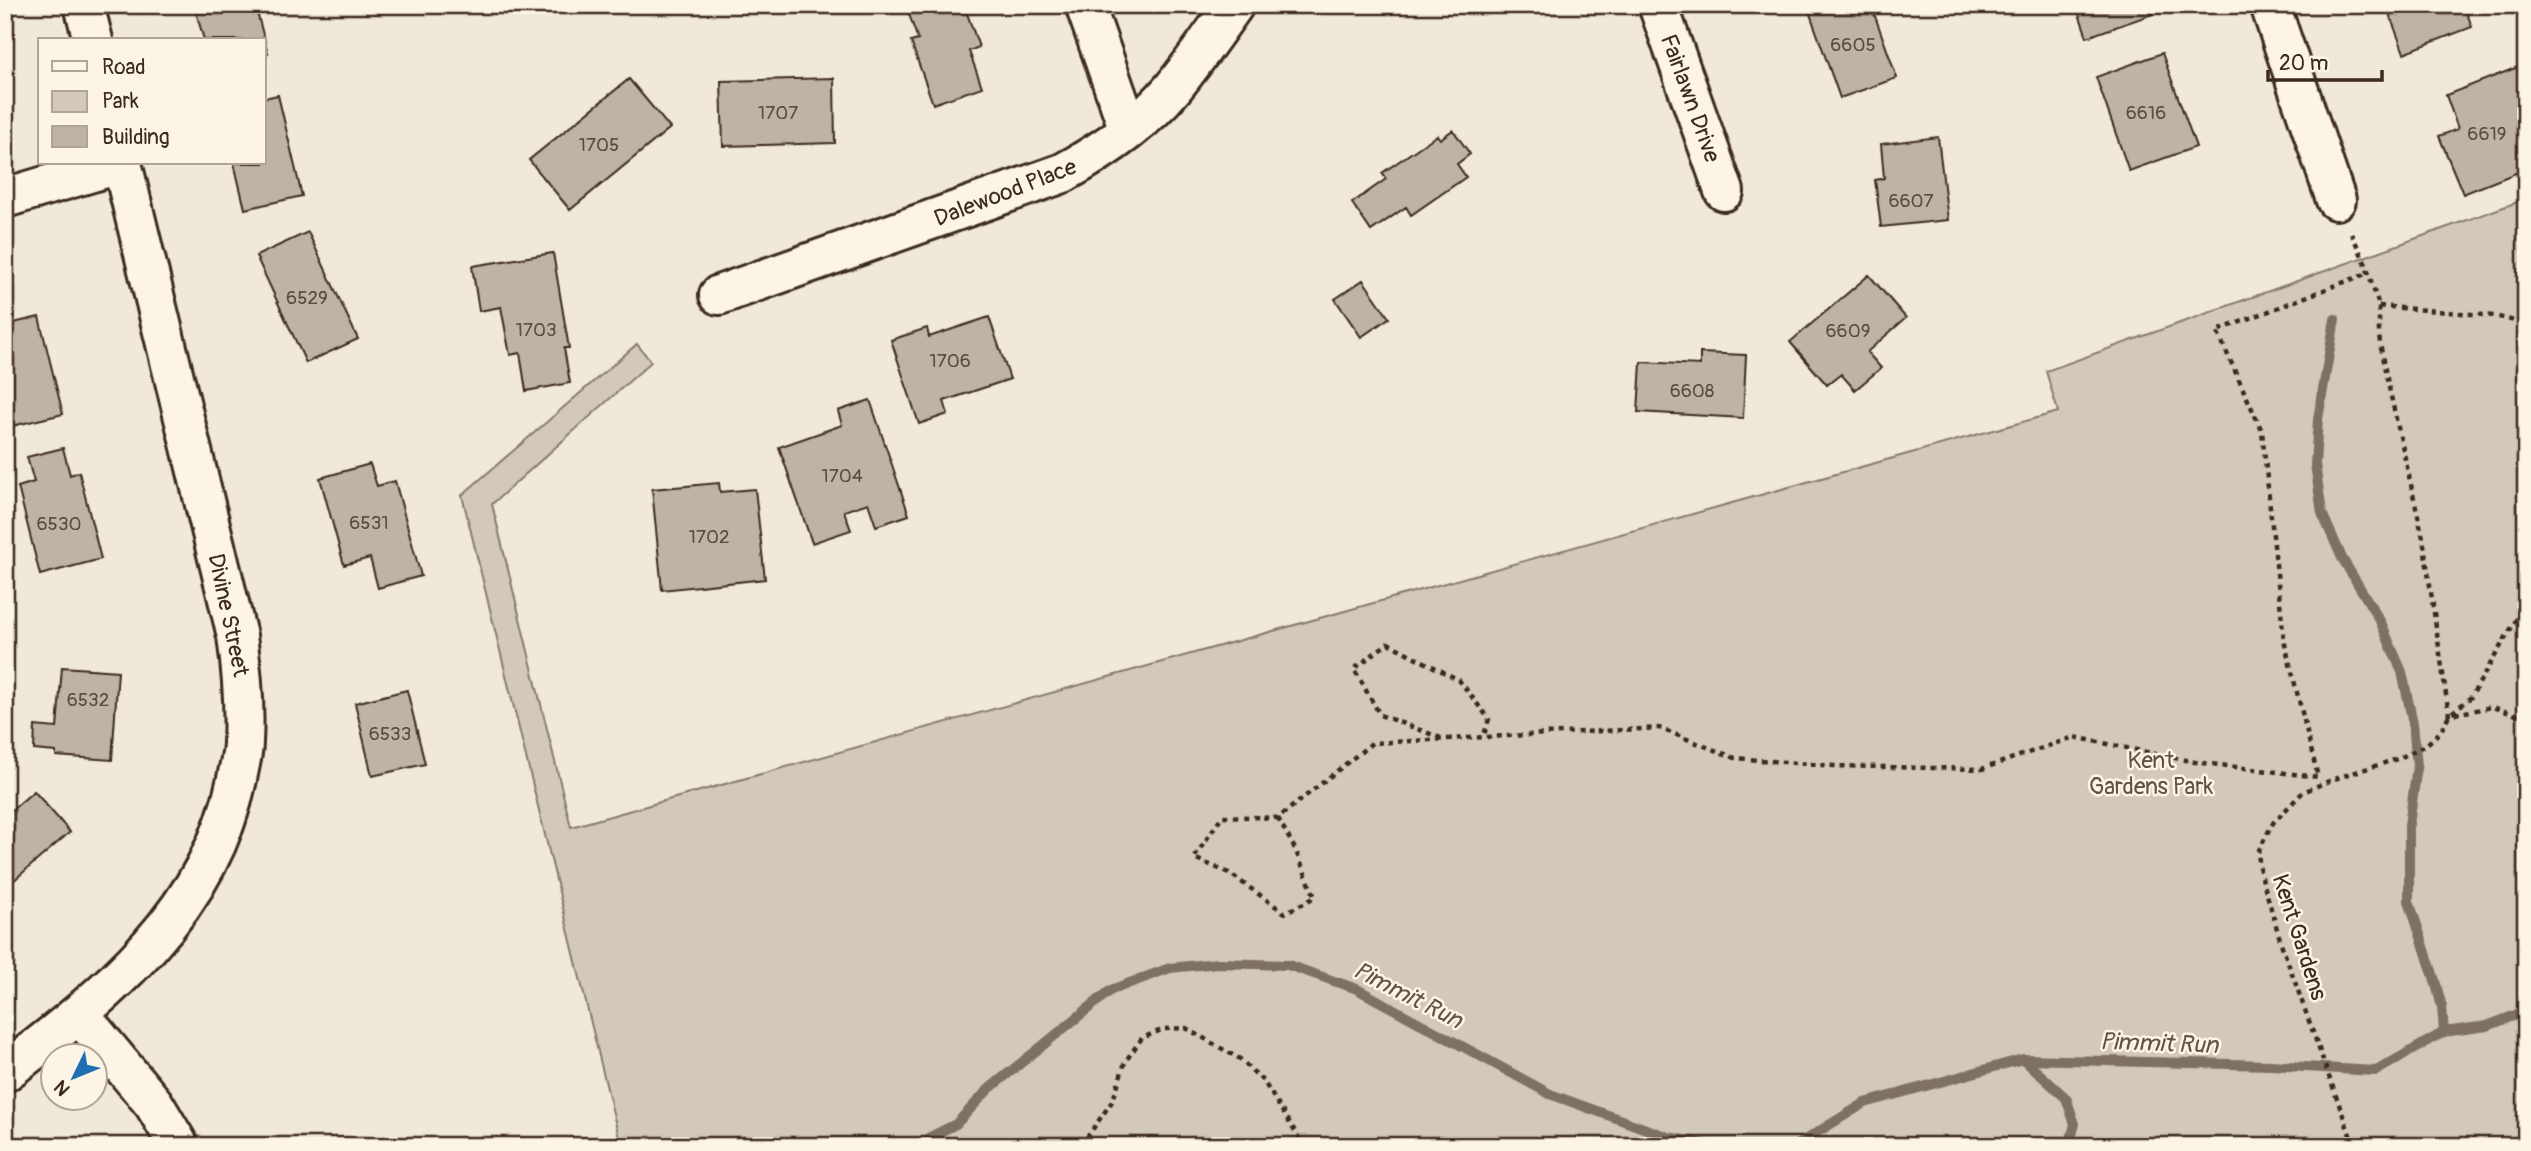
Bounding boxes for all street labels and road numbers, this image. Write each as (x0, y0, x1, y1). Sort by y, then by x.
street label: Fairlawn Drive (1654, 30, 1727, 167)
street label: Dalewood Place (930, 152, 1081, 233)
street label: Divine Street (201, 551, 256, 680)
street label: Kent Gardens (2266, 871, 2334, 1004)

